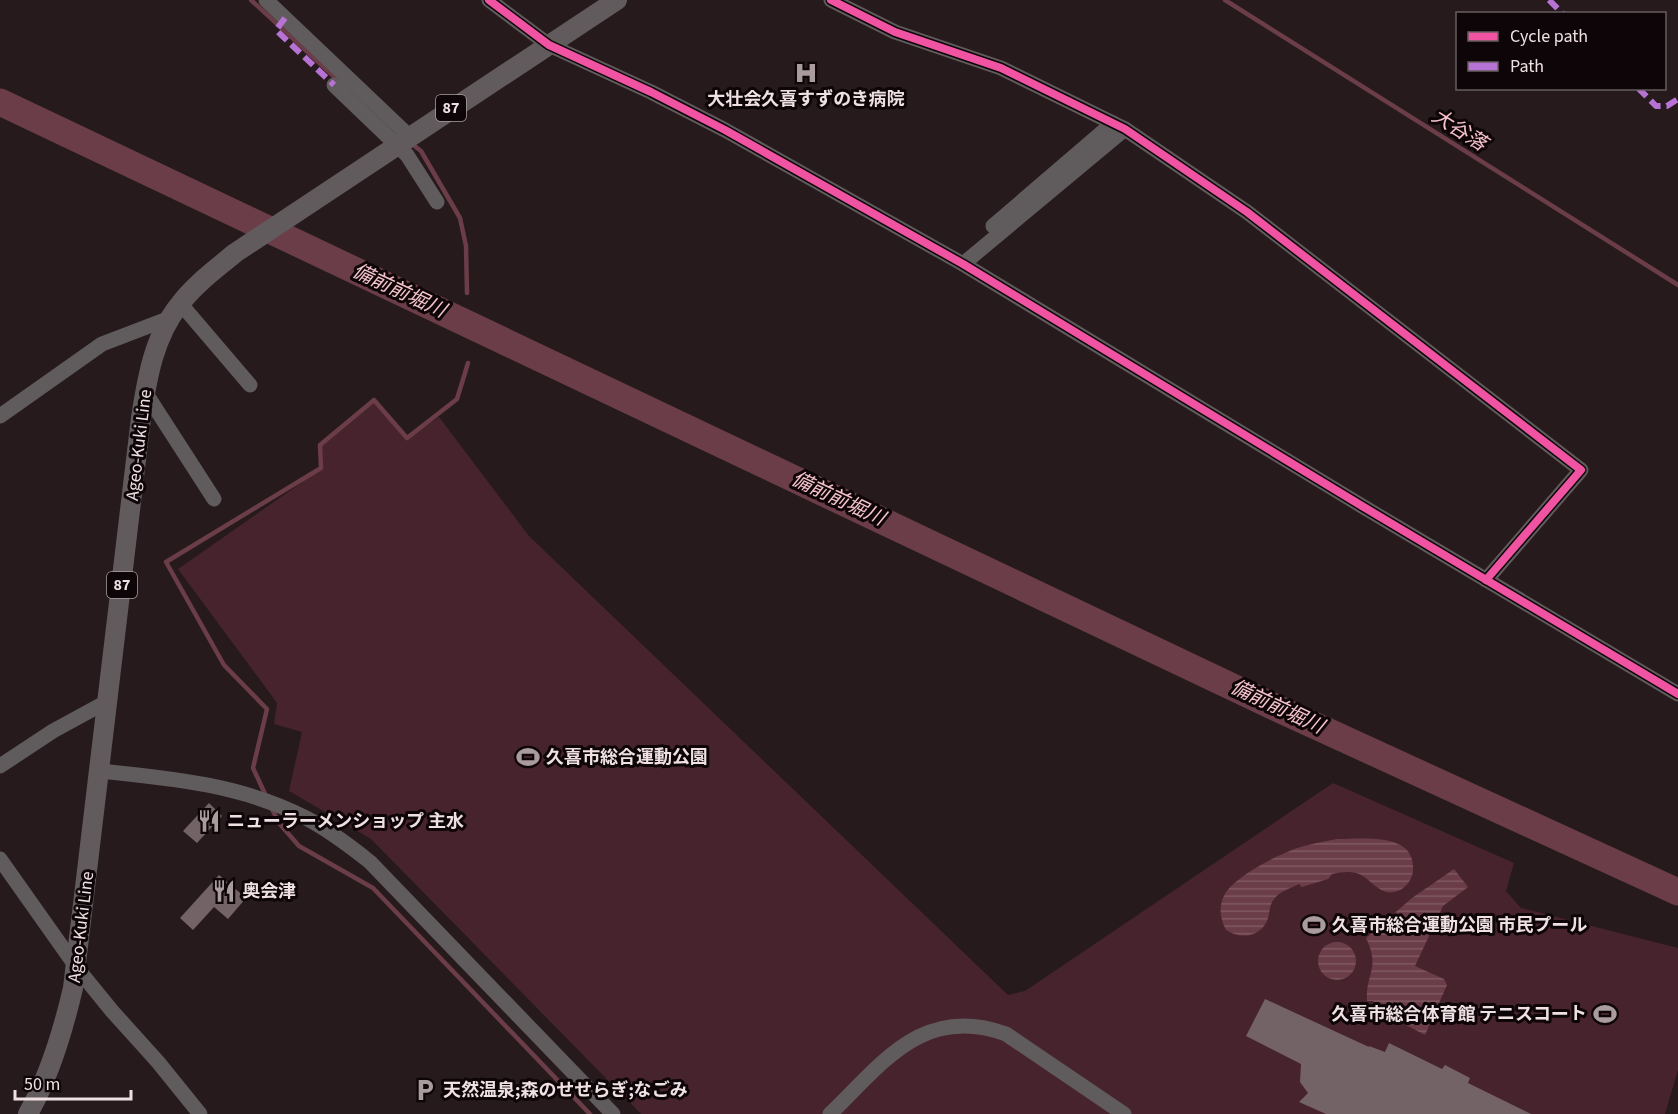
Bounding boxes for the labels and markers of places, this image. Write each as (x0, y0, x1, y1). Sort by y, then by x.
hospital icon: 大壮会久喜すずのき病院 (793, 60, 819, 86)
place label: 大壮会久喜すずのき病院 (707, 87, 905, 112)
sports icon: 久喜市総合運動公園 (515, 744, 541, 770)
place label: 久喜市総合運動公園 (546, 745, 708, 770)
restaurant icon: ニューラーメンショップ 主水 (196, 808, 222, 834)
place label: ニューラーメンショップ 主水 (227, 809, 464, 834)
restaurant icon: 奥会津 (211, 878, 237, 904)
place label: 奥会津 (242, 879, 296, 904)
sports icon: 久喜市総合運動公園 市民プール (1301, 912, 1327, 938)
place label: 久喜市総合運動公園 市民プール (1332, 913, 1588, 938)
sports icon: 久喜市総合体育館 テニスコート (1592, 1001, 1618, 1027)
place label: 久喜市総合体育館 テニスコート (1331, 1002, 1587, 1027)
parking icon: 天然温泉;森のせせらぎ;なごみ (412, 1077, 438, 1103)
place label: 天然温泉;森のせせらぎ;なごみ (443, 1078, 688, 1103)

